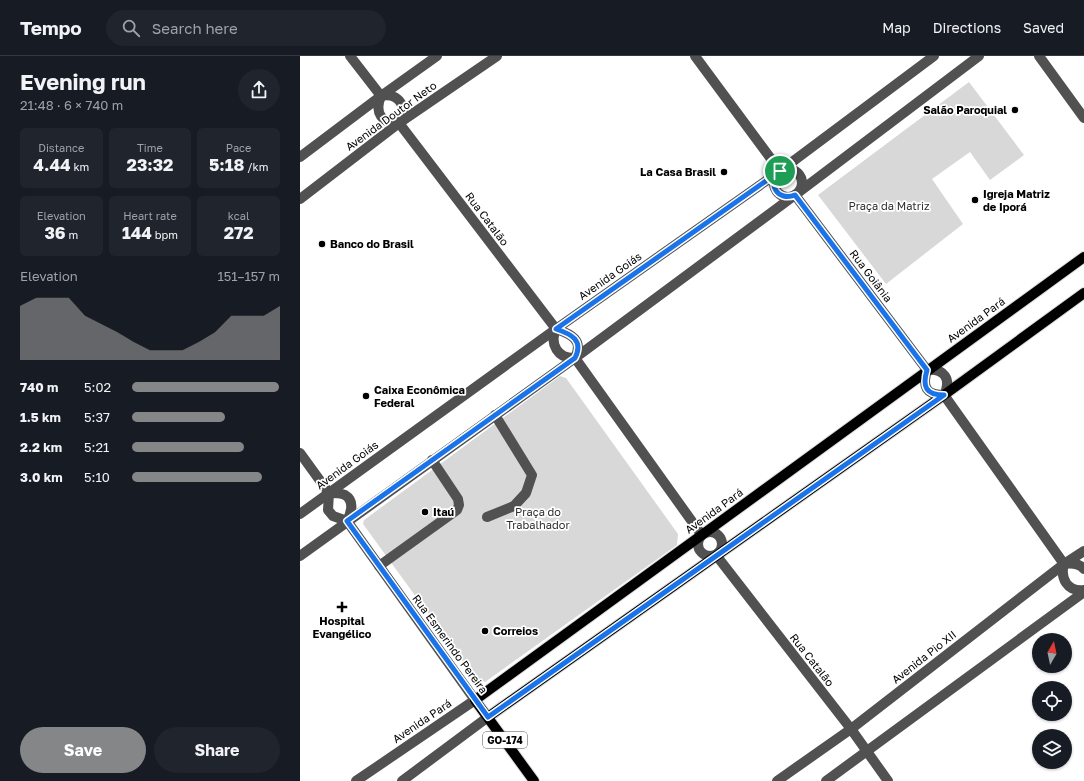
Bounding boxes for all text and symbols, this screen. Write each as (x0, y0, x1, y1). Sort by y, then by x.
search box (106, 10, 386, 46)
text: Tempo (20, 16, 82, 39)
icon: search (120, 17, 142, 39)
text: Search here (152, 19, 238, 37)
text: Map (882, 19, 911, 36)
text: Directions (933, 19, 1001, 36)
text: Saved (1023, 19, 1064, 36)
text: Evening run (20, 68, 146, 95)
button: share (238, 69, 280, 111)
street label: Avenida Doutor Neto (343, 78, 439, 153)
text: 21:48 · 6 × 740 m (20, 97, 123, 113)
place label: Salão Paroquial (923, 103, 1007, 116)
marker: Salão Paroquial (1010, 105, 1020, 115)
text: Distance (38, 141, 84, 154)
text: Time (137, 141, 163, 154)
text: Pace (226, 141, 252, 154)
text: 4.44 (33, 154, 71, 175)
text: 23:32 (127, 154, 173, 175)
text: 5:18 (209, 154, 244, 175)
pin (763, 154, 797, 188)
text: km (71, 160, 89, 173)
text: /km (244, 160, 268, 173)
icon: arrive (769, 160, 791, 182)
place label: La Casa Brasil (640, 165, 716, 178)
marker: La Casa Brasil (719, 167, 729, 177)
place label: Igreja Matriz de Iporá (983, 187, 1050, 213)
street label: Rua Catalão (463, 189, 512, 248)
marker: Igreja Matriz de Iporá (970, 195, 980, 205)
park label: Praça da Matriz (848, 199, 930, 212)
text: Elevation (37, 209, 86, 222)
text: Heart rate (123, 209, 177, 222)
text: kcal (228, 209, 250, 222)
text: 36 (44, 222, 66, 243)
text: 144 (122, 222, 152, 243)
text: 272 (224, 222, 254, 243)
text: m (66, 228, 78, 241)
text: bpm (152, 228, 178, 241)
place label: Banco do Brasil (330, 237, 414, 250)
marker: Banco do Brasil (317, 239, 327, 249)
street label: Rua Goiânia (847, 247, 895, 304)
street label: Avenida Goiás (576, 249, 644, 302)
text: Elevation (20, 268, 78, 284)
text: 151–157 m (217, 268, 280, 284)
street label: Avenida Pará (944, 294, 1007, 345)
text: 740 m (20, 379, 58, 395)
text: 5:02 (84, 379, 111, 395)
place label: Caixa Econômica Federal (374, 383, 465, 409)
marker: Caixa Econômica Federal (361, 391, 371, 401)
text: 1.5 km (20, 409, 61, 425)
text: 5:37 (84, 409, 110, 425)
street label: Avenida Goiás (313, 438, 381, 492)
text: 2.2 km (20, 439, 62, 455)
text: 5:21 (84, 439, 109, 455)
text: 3.0 km (20, 469, 63, 485)
text: 5:10 (84, 469, 110, 485)
street label: Avenida Pará (682, 485, 745, 536)
place label: Itaú (433, 505, 454, 518)
park label: Praça do Trabalhador (506, 505, 570, 531)
marker: Itaú (420, 507, 430, 517)
street label: Rua Esmerindo Pereira (410, 592, 491, 696)
marker: Hospital Evangélico (336, 601, 348, 613)
place label: Hospital Evangélico (313, 614, 372, 640)
place label: Correios (493, 624, 538, 637)
marker: Correios (480, 626, 490, 636)
street label: Avenida Pio XII (889, 627, 958, 686)
street label: Rua Catalão (788, 631, 837, 689)
north arrow (1032, 633, 1072, 673)
map controls (1032, 633, 1072, 769)
button: locate (1032, 681, 1072, 721)
street label: Avenida Pará (390, 696, 454, 745)
button: Save (20, 727, 146, 773)
button: Share (154, 727, 280, 773)
button: layers (1032, 729, 1072, 769)
road number: GO-174 (483, 732, 527, 748)

